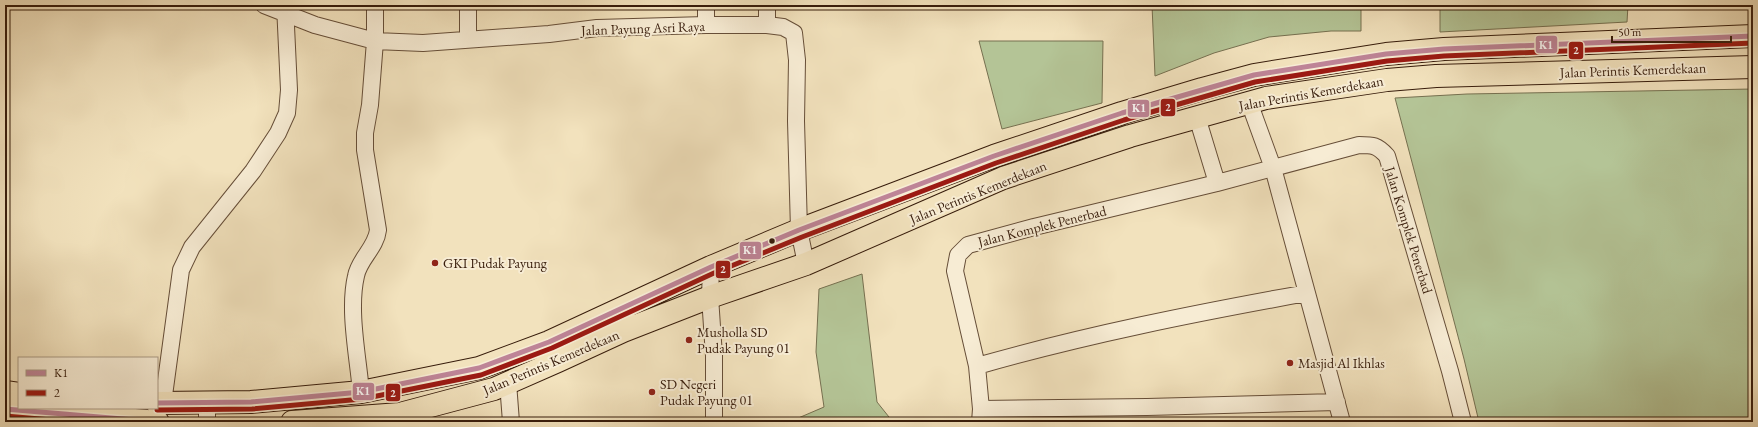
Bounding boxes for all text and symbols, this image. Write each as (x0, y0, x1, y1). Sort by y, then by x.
street label: Jalan Payung Asri Raya (580, 17, 706, 39)
scale bar (1612, 18, 1731, 44)
text: 50 m (1618, 24, 1642, 40)
line badge: K1 (1535, 35, 1558, 54)
text: K1 (1539, 38, 1553, 52)
line badge: 2 (1568, 41, 1584, 60)
text: 2 (1573, 43, 1579, 57)
street label: Jalan Perintis Kemerdekaan (1559, 58, 1707, 82)
street label: Jalan Perintis Kemerdekaan (1236, 71, 1385, 115)
line badge: 2 (1160, 98, 1176, 117)
line badge: K1 (1127, 99, 1150, 118)
text: 2 (1165, 100, 1171, 114)
text: K1 (1132, 101, 1146, 115)
street label: Jalan Perintis Kemerdekaan (906, 156, 1050, 228)
street label: Jalan Komplek Penerbad (1381, 163, 1437, 296)
street label: Jalan Komplek Penerbad (975, 201, 1109, 251)
unlabelled marker (767, 236, 777, 246)
line badge: K1 (739, 241, 762, 260)
text: K1 (743, 243, 757, 257)
place label: GKI Pudak Payung (443, 254, 548, 272)
marker: GKI Pudak Payung (430, 258, 440, 268)
line badge: 2 (715, 260, 731, 279)
text: 2 (720, 262, 726, 276)
place label: Musholla SD Pudak Payung 01 (697, 323, 790, 357)
street label: Jalan Perintis Kemerdekaan (479, 325, 622, 399)
marker: Musholla SD Pudak Payung 01 (684, 335, 694, 345)
place label: Masjid Al Ikhlas (1298, 354, 1385, 372)
legend (18, 357, 158, 409)
marker: Masjid Al Ikhlas (1285, 358, 1295, 368)
text: K1 (54, 365, 68, 381)
place label: SD Negeri Pudak Payung 01 (660, 375, 753, 409)
line badge: K1 (352, 382, 375, 401)
line badge: 2 (385, 383, 401, 402)
text: K1 (356, 384, 370, 398)
text: 2 (54, 385, 60, 401)
text: 2 (390, 386, 396, 400)
marker: SD Negeri Pudak Payung 01 (647, 387, 657, 397)

